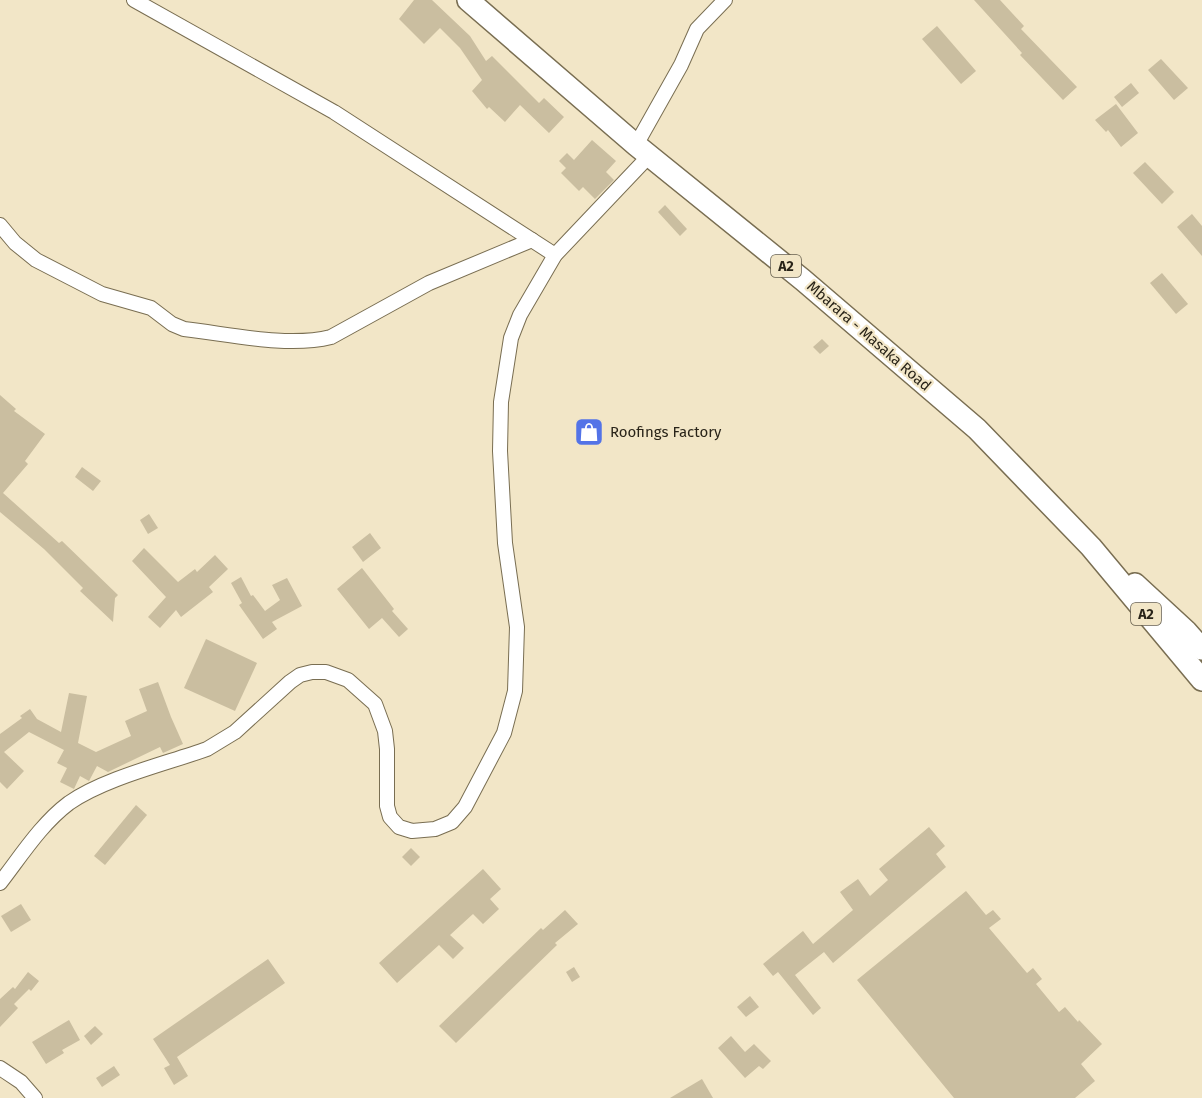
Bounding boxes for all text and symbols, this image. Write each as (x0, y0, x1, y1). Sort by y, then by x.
road number: A2 (771, 255, 801, 277)
street label: Mbarara - Masaka Road (803, 277, 935, 395)
shop icon: Roofings Factory (573, 416, 605, 448)
place label: Roofings Factory (610, 423, 722, 441)
road number: A2 (1131, 603, 1161, 625)

